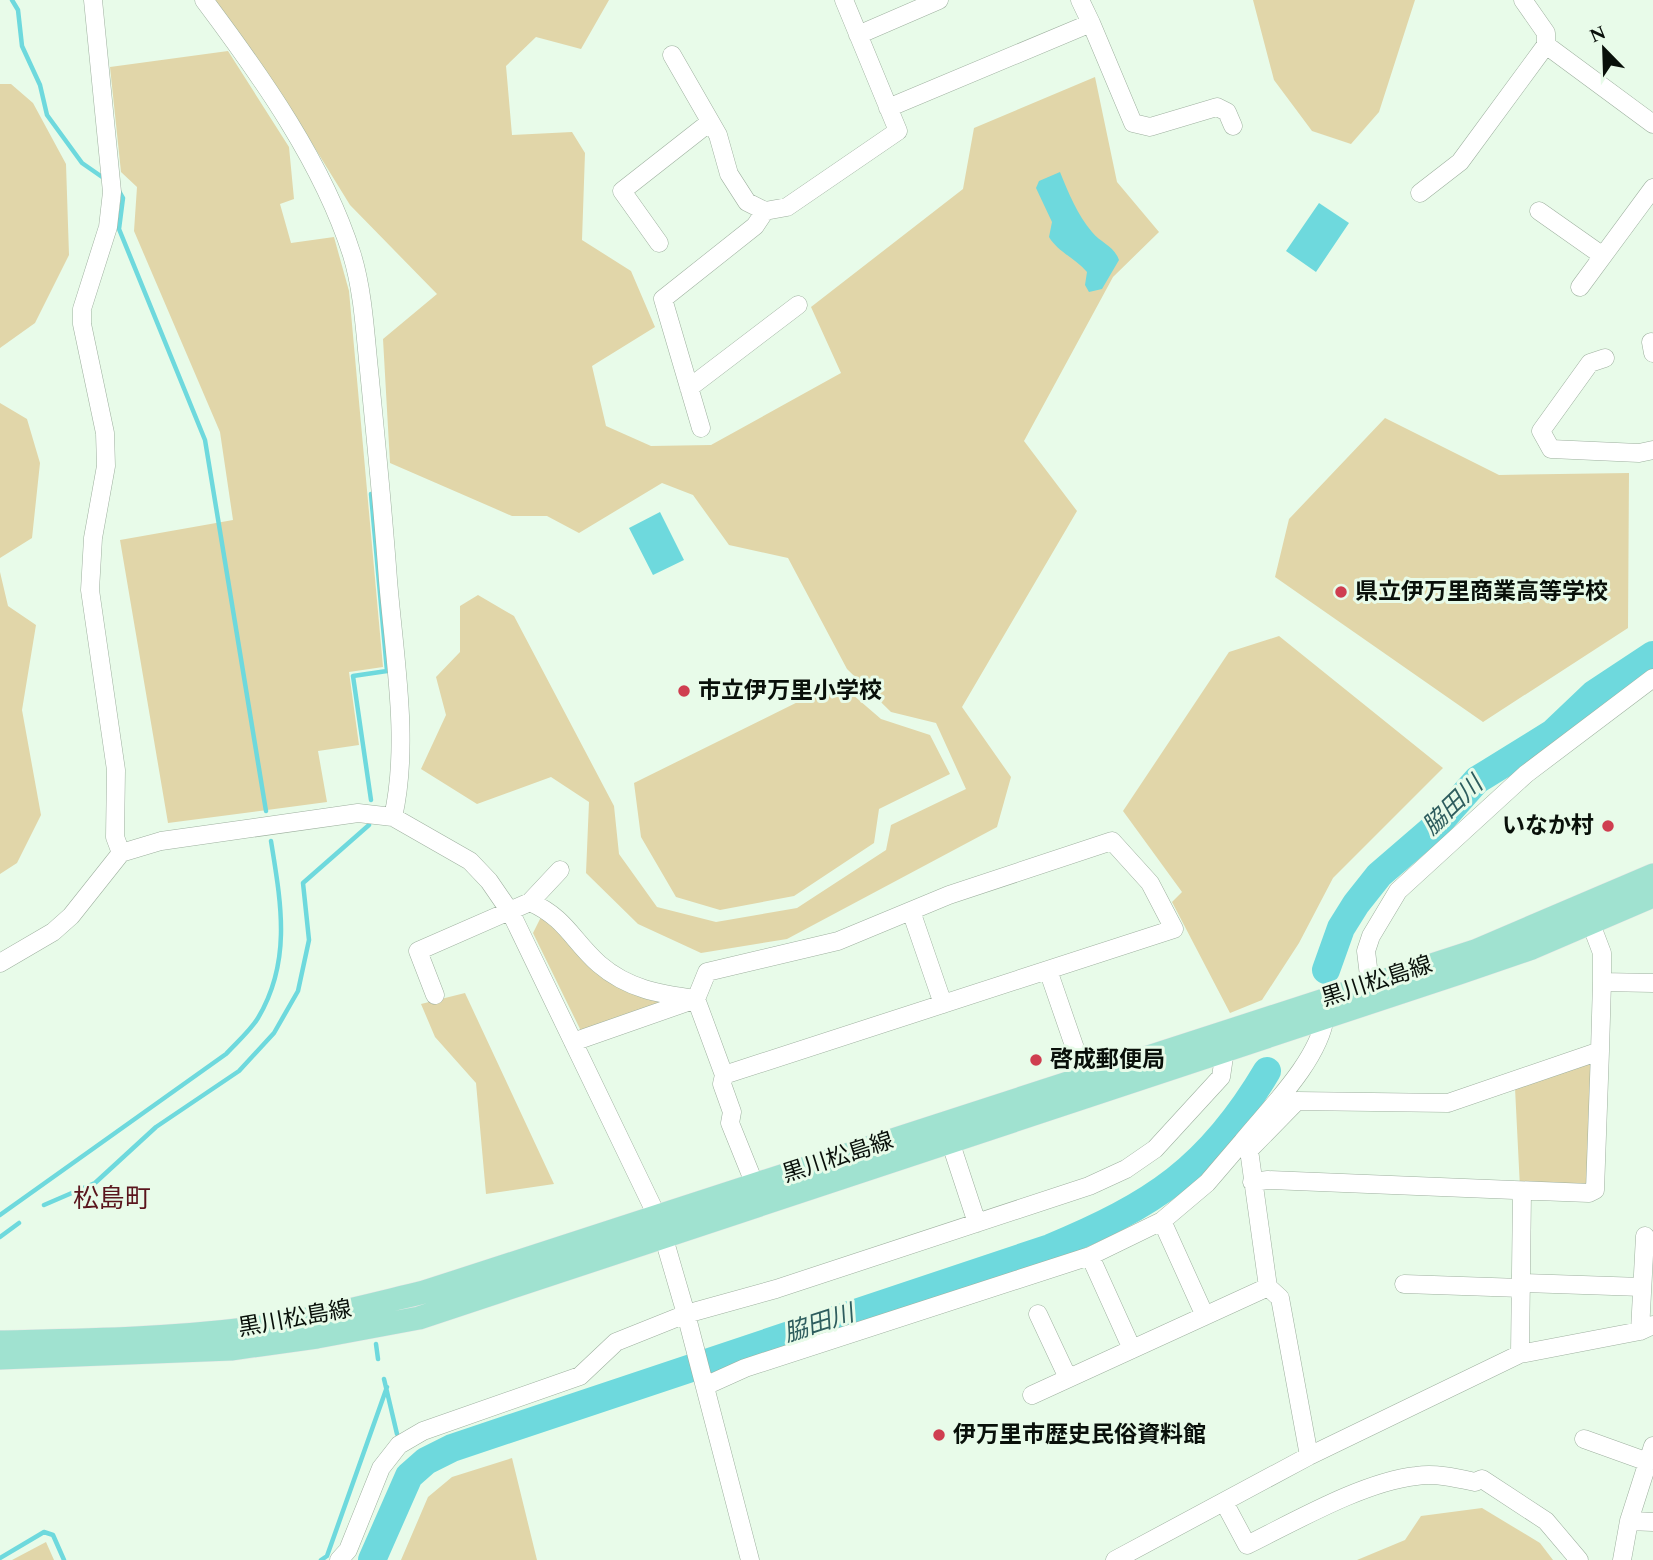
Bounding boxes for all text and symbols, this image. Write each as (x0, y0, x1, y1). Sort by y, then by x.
north arrow (1569, 14, 1639, 84)
text: N (1585, 18, 1611, 51)
place label: 県立伊万里商業高等学校 (1355, 575, 1608, 610)
marker: 県立伊万里商業高等学校 (1333, 584, 1349, 600)
place label: 市立伊万里小学校 (698, 674, 882, 709)
marker: 市立伊万里小学校 (676, 683, 692, 699)
water label: 脇田川 (1415, 766, 1494, 844)
place label: いなか村 (1502, 809, 1594, 844)
marker: いなか村 (1600, 818, 1616, 834)
street label: 黒川松島線 (1317, 948, 1437, 1016)
place label: 啓成郵便局 (1050, 1043, 1165, 1078)
marker: 啓成郵便局 (1028, 1052, 1044, 1068)
street label: 黒川松島線 (778, 1124, 898, 1192)
district label: 松島町 (73, 1179, 151, 1219)
street label: 黒川松島線 (235, 1292, 355, 1346)
water label: 脇田川 (779, 1295, 862, 1352)
place label: 伊万里市歴史民俗資料館 (953, 1418, 1206, 1453)
marker: 伊万里市歴史民俗資料館 (931, 1427, 947, 1443)

